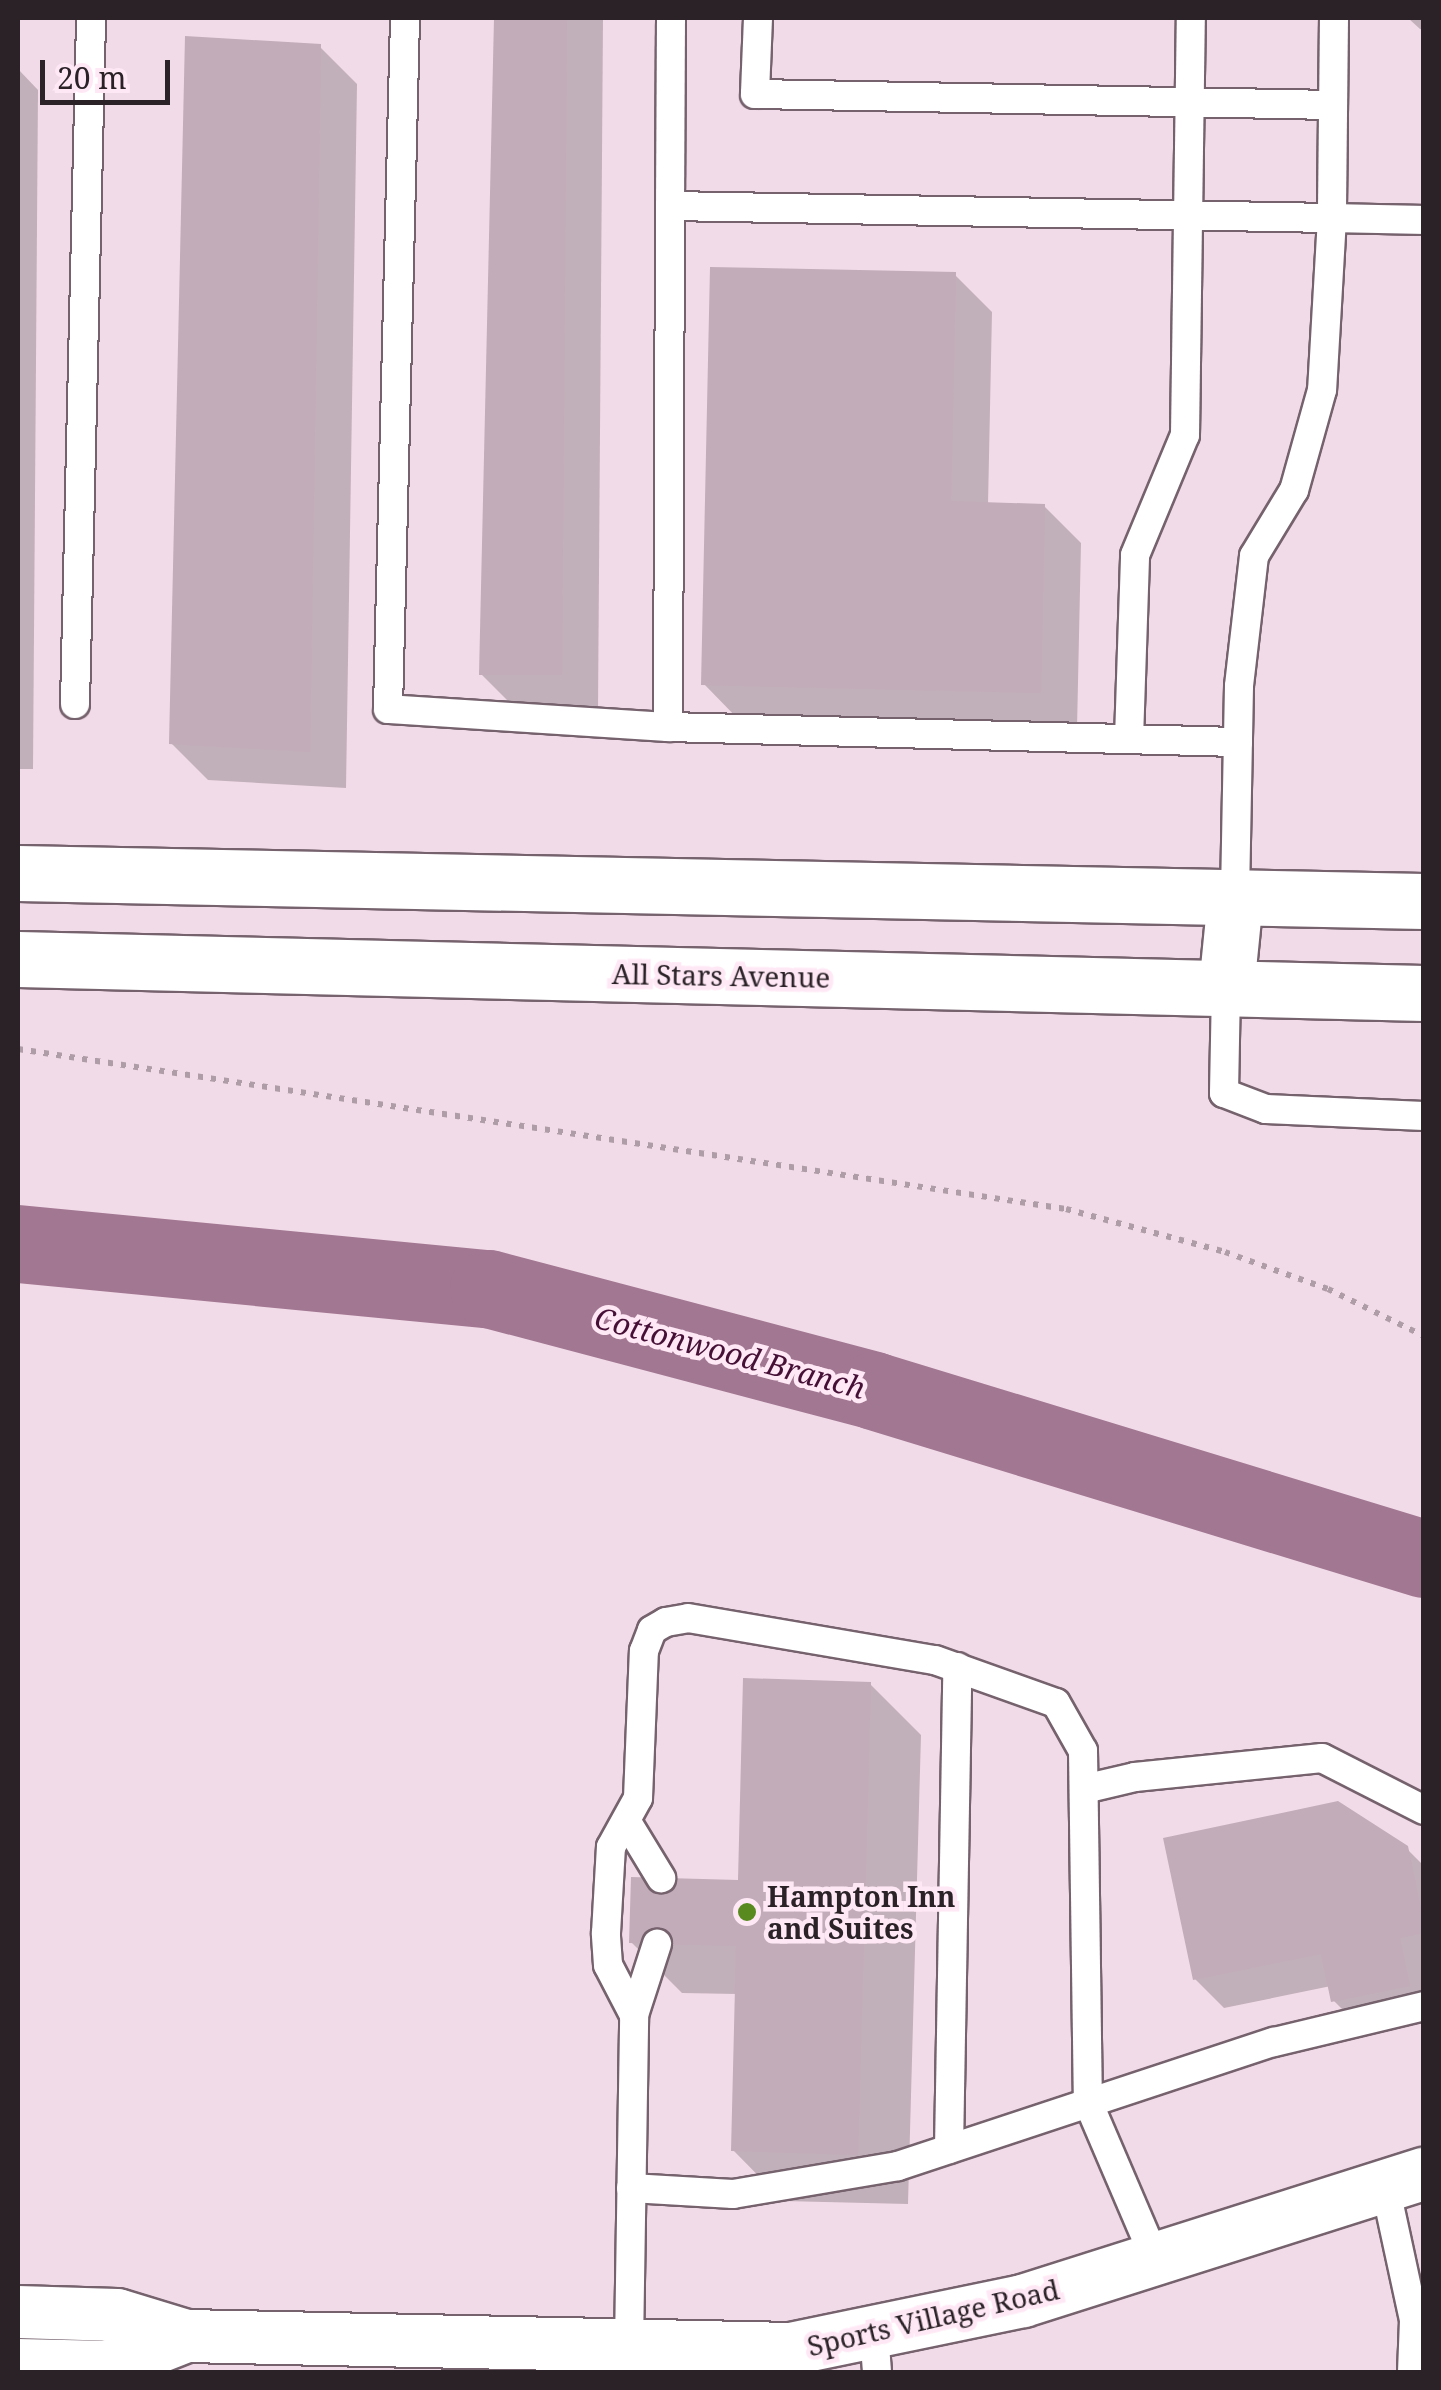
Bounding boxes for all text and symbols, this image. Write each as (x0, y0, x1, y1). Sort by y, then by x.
scale bar (45, 40, 175, 102)
text: 20 m (57, 57, 127, 98)
street label: All Stars Avenue (612, 956, 830, 994)
water label: Cottonwood Branch (591, 1300, 869, 1406)
place label: Hampton Inn and Suites (767, 1879, 955, 1945)
marker: Hampton Inn and Suites (736, 1901, 758, 1923)
street label: Sports Village Road (804, 2272, 1062, 2362)

